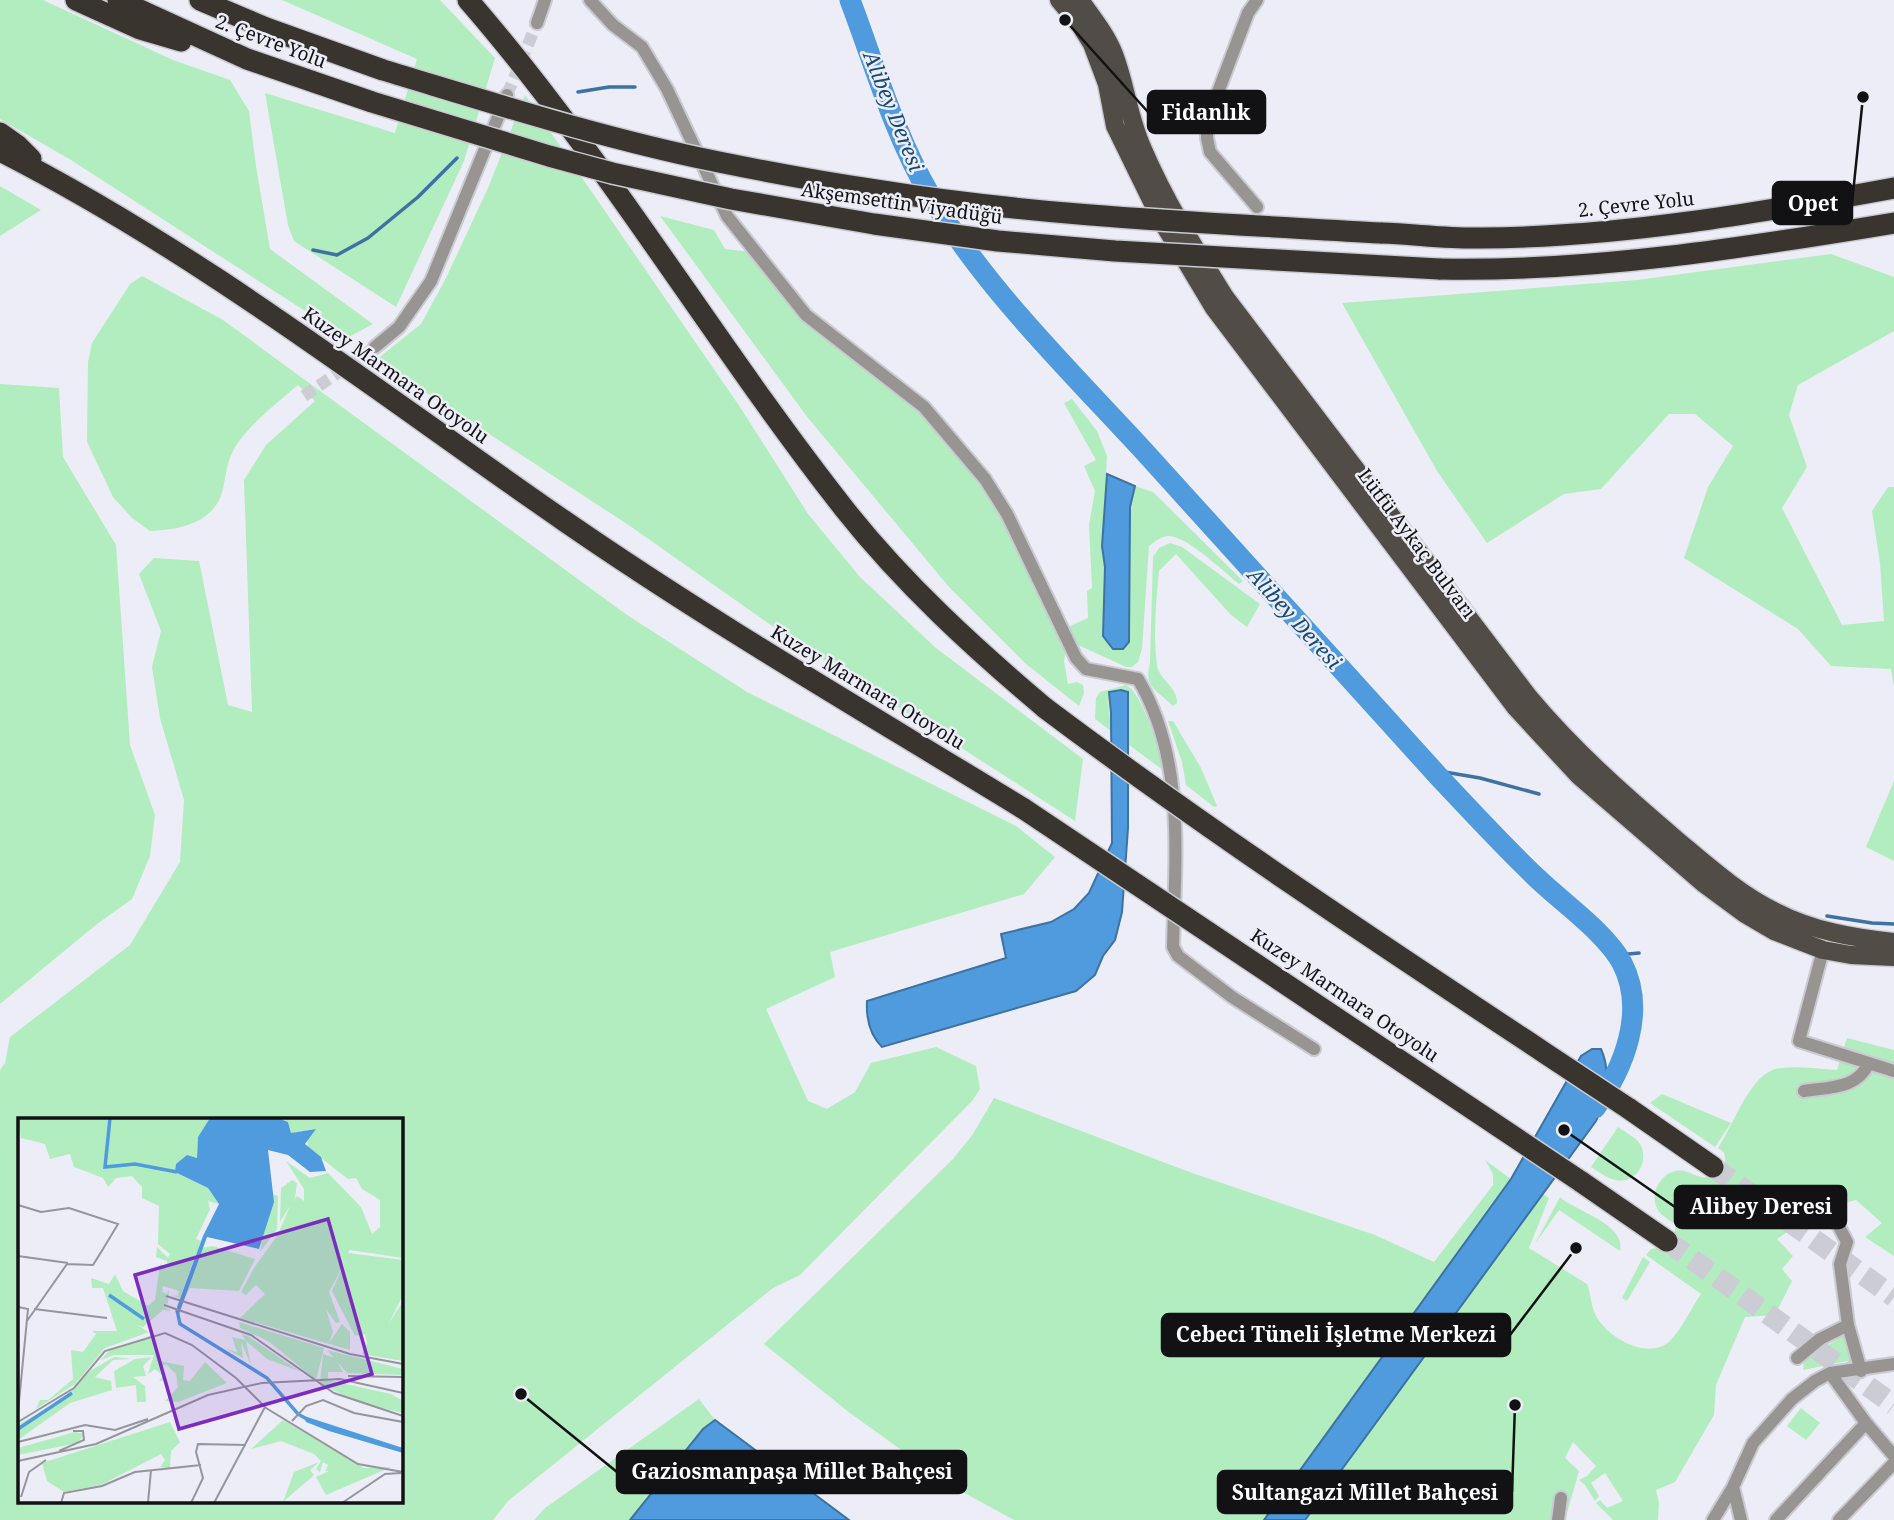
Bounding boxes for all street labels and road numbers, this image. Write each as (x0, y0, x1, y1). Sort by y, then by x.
street label: 2. Çevre Yolu (212, 8, 330, 74)
street label: Akşemsettin Viyadüğü (800, 176, 1004, 230)
street label: 2. Çevre Yolu (1577, 185, 1695, 223)
street label: Kuzey Marmara Otoyolu (298, 301, 494, 449)
street label: Lütfü Aykaç Bulvarı (1352, 463, 1482, 623)
street label: Kuzey Marmara Otoyolu (766, 619, 970, 755)
street label: Kuzey Marmara Otoyolu (1246, 922, 1444, 1068)

